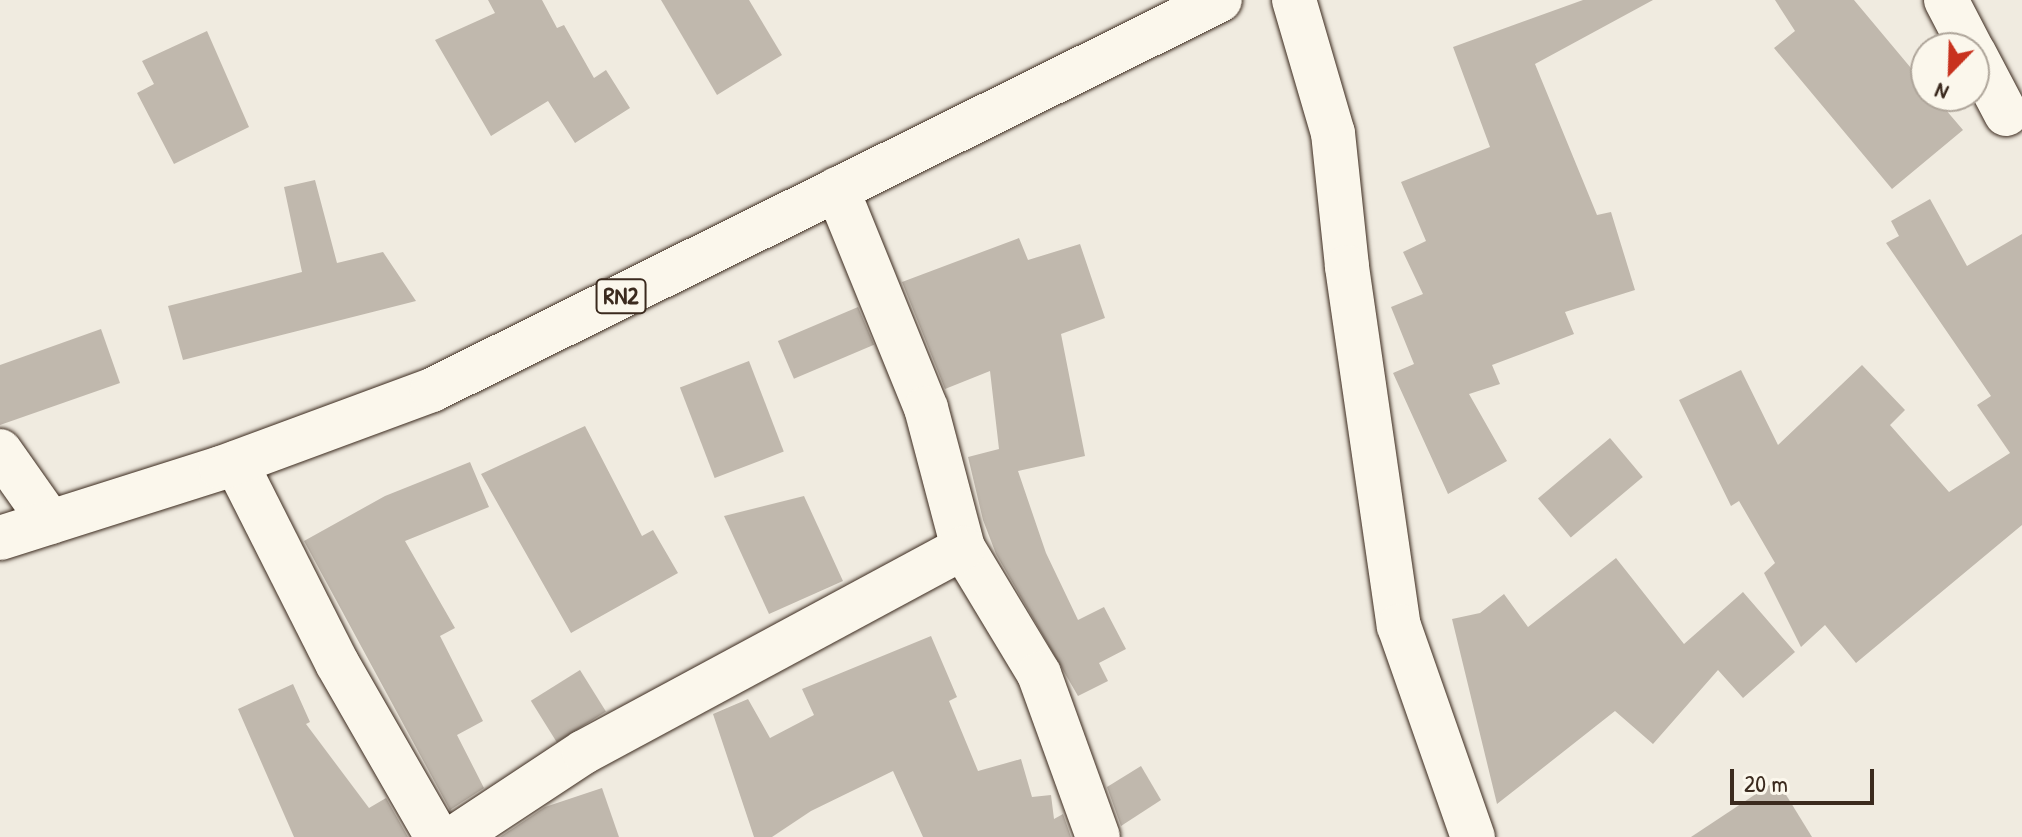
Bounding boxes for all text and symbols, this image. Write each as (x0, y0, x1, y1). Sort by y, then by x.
north arrow (1910, 32, 1990, 112)
text: N (1930, 76, 1953, 108)
road number: RN2 (595, 276, 647, 316)
scale bar (1734, 753, 1878, 803)
text: 20 m (1744, 767, 1788, 799)

